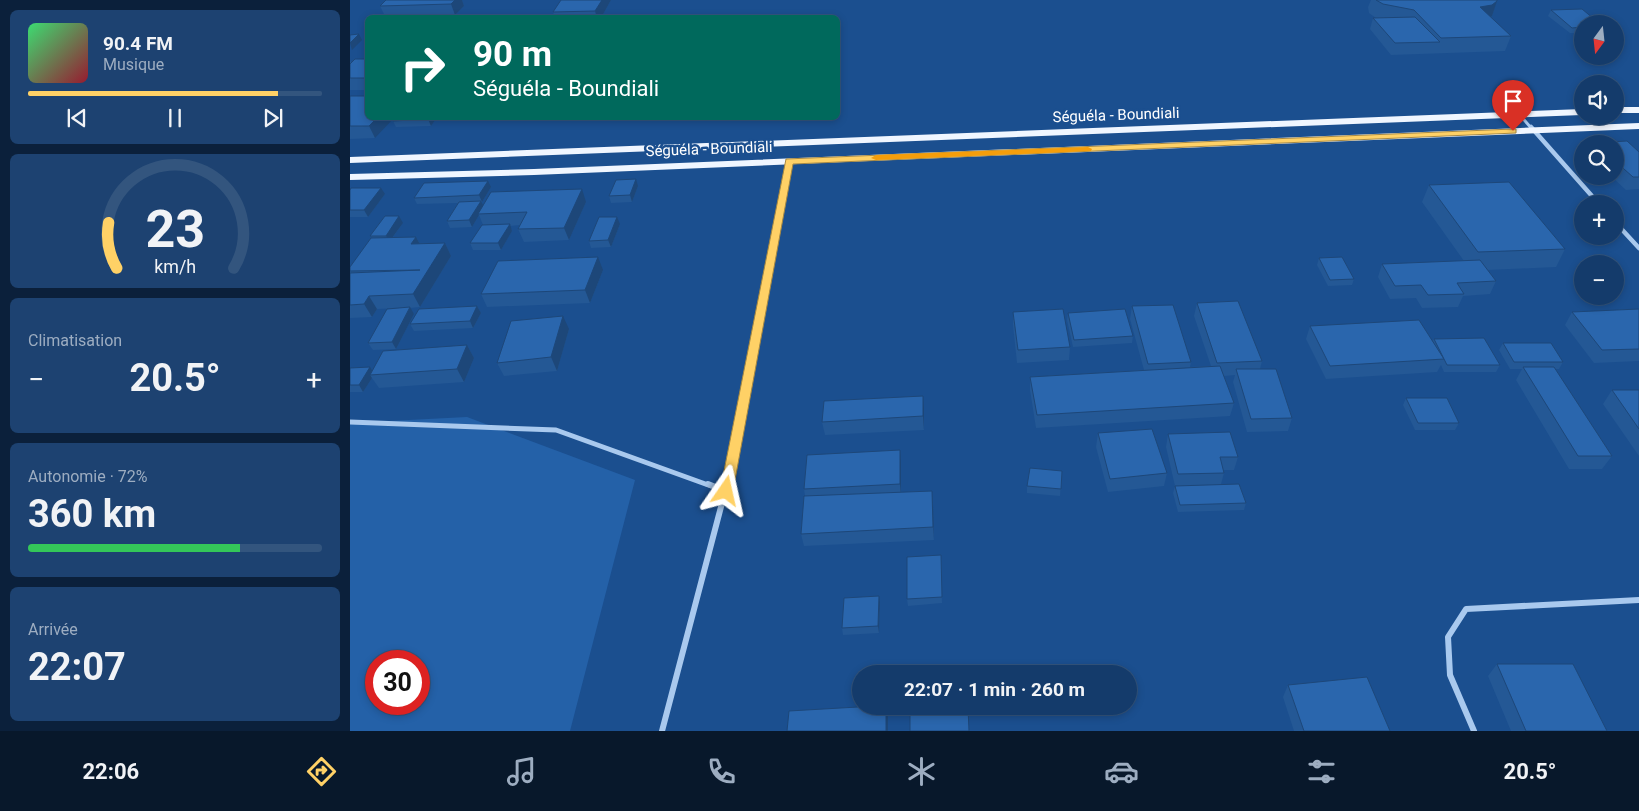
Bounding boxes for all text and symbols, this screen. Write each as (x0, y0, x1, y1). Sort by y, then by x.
north arrow (1574, 15, 1624, 65)
map controls (1574, 15, 1624, 305)
text: 90.4 FM (103, 32, 173, 55)
text: 90 m (473, 34, 552, 75)
icon: right (390, 35, 455, 100)
text: Musique (103, 55, 164, 74)
button: sound (1574, 75, 1624, 125)
text: Séguéla - Boundiali (473, 76, 659, 101)
pin (1492, 80, 1534, 131)
icon: arrive (1499, 87, 1527, 115)
icon: previous (63, 104, 91, 132)
icon: pause (161, 104, 189, 132)
icon: next (259, 104, 287, 132)
street label: Séguéla - Boundiali (1052, 104, 1180, 126)
button: search (1574, 135, 1624, 185)
street label: Séguéla - Boundiali (645, 138, 773, 160)
button: + (1574, 195, 1624, 245)
text: 23 (145, 199, 205, 260)
button: − (1574, 255, 1624, 305)
text: km/h (154, 256, 196, 277)
text: Climatisation (28, 331, 122, 350)
text: 20.5° (129, 356, 221, 400)
text: − (28, 363, 44, 396)
text: + (306, 363, 322, 396)
position arrow (699, 464, 751, 516)
text: Autonomie · 72% (28, 467, 148, 486)
text: 360 km (28, 492, 156, 536)
text: Arrivée (28, 620, 78, 639)
text: 22:07 (28, 645, 126, 689)
speed limit sign: 30 (365, 650, 430, 715)
text: 22:07 · 1 min · 260 m (904, 678, 1085, 701)
icon: directions (304, 754, 339, 789)
icon: music (504, 754, 539, 789)
icon: phone (704, 754, 739, 789)
icon: climate (904, 754, 939, 789)
icon: car (1104, 754, 1139, 789)
icon: filters (1304, 754, 1339, 789)
text: 22:06 (82, 759, 139, 784)
text: 20.5° (1504, 759, 1556, 784)

